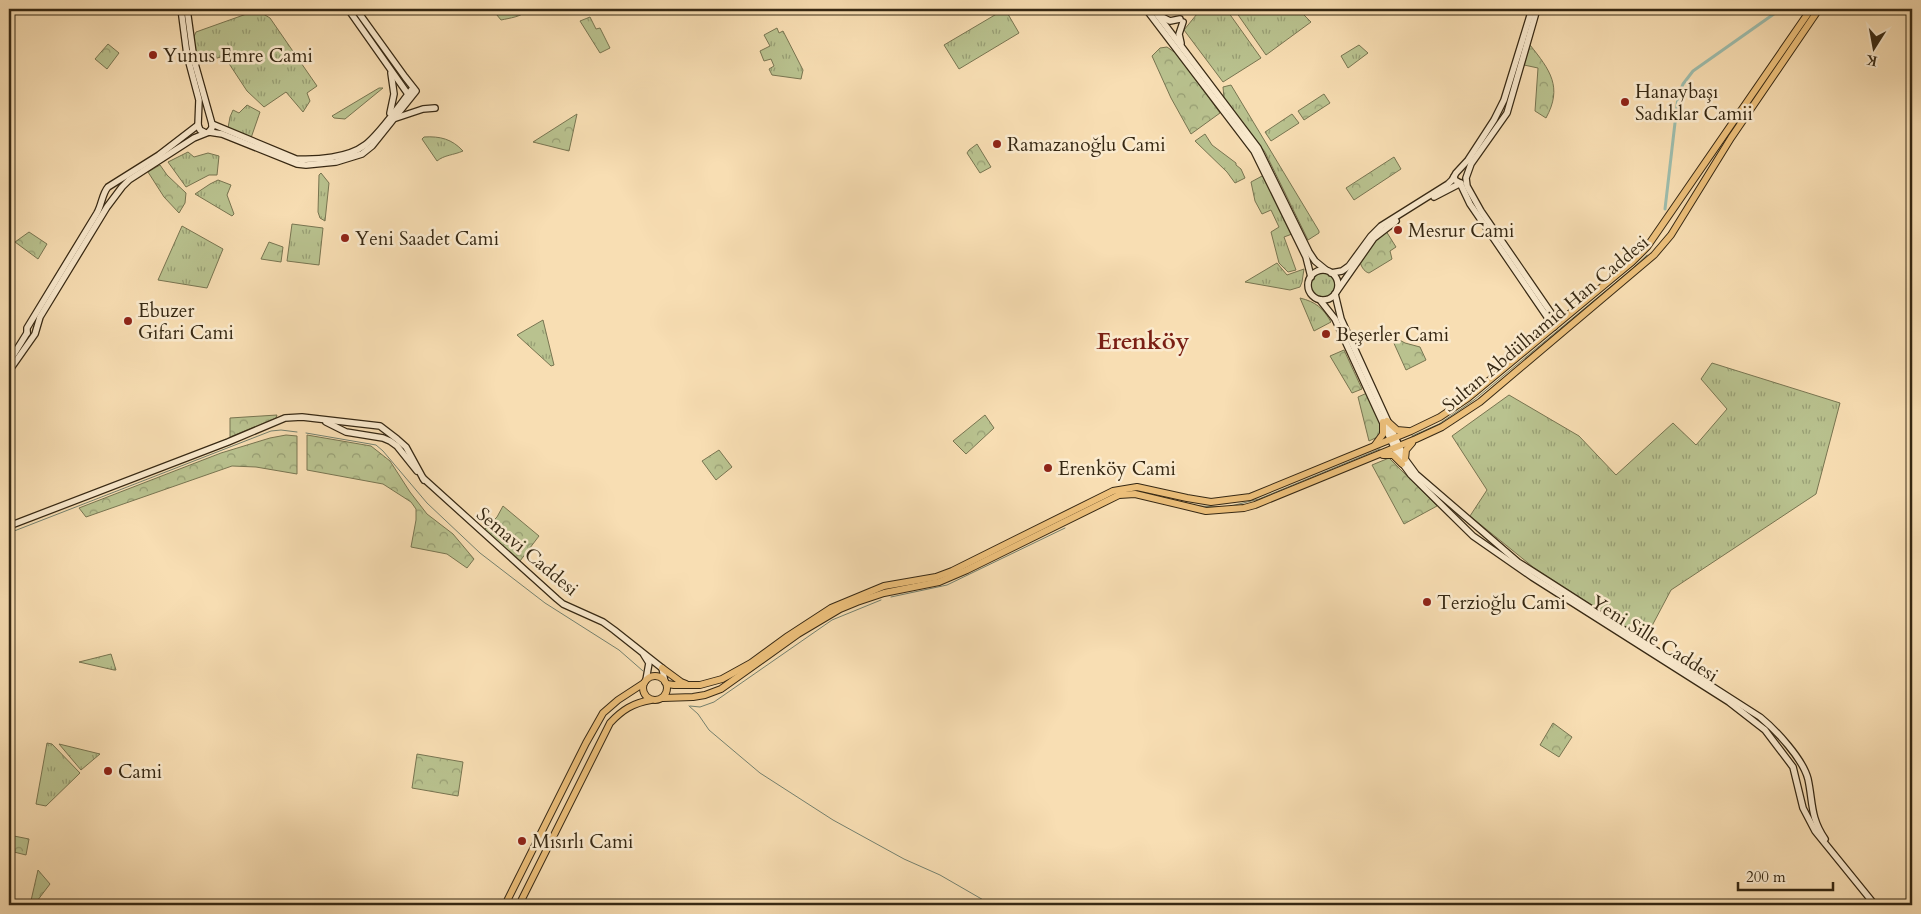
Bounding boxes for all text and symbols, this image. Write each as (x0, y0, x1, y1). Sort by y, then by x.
north arrow (1848, 22, 1898, 72)
place label: Yunus Emre Cami (163, 43, 313, 69)
marker: Yunus Emre Cami (147, 49, 159, 61)
text: K (1864, 50, 1879, 71)
place label: Hanaybaşı Sadıklar Camii (1635, 79, 1753, 127)
marker: Hanaybaşı Sadıklar Camii (1619, 96, 1631, 108)
place label: Ramazanoğlu Cami (1007, 132, 1166, 158)
marker: Ramazanoğlu Cami (991, 138, 1003, 150)
place label: Mesrur Cami (1408, 218, 1514, 244)
marker: Mesrur Cami (1392, 224, 1404, 236)
place label: Yeni Saadet Cami (355, 226, 499, 252)
street label: Sultan Abdülhamid Han Caddesi (1437, 229, 1655, 418)
marker: Yeni Saadet Cami (339, 232, 351, 244)
place label: Ebuzer Gifari Cami (138, 298, 234, 346)
marker: Ebuzer Gifari Cami (122, 315, 134, 327)
place label: Beşerler Cami (1336, 322, 1449, 348)
district label: Erenköy (1096, 325, 1190, 358)
marker: Beşerler Cami (1320, 328, 1332, 340)
place label: Erenköy Cami (1058, 456, 1176, 482)
marker: Erenköy Cami (1042, 462, 1054, 474)
street label: Semavi Caddesi (471, 501, 584, 602)
street label: Yeni Sille Caddesi (1586, 589, 1723, 688)
place label: Terzioğlu Cami (1437, 590, 1566, 616)
marker: Terzioğlu Cami (1421, 596, 1433, 608)
place label: Cami (118, 759, 162, 785)
marker: Cami (102, 765, 114, 777)
place label: Mısırlı Cami (532, 829, 633, 855)
marker: Mısırlı Cami (516, 835, 528, 847)
scale bar (1738, 859, 1834, 891)
text: 200 m (1746, 867, 1786, 887)

